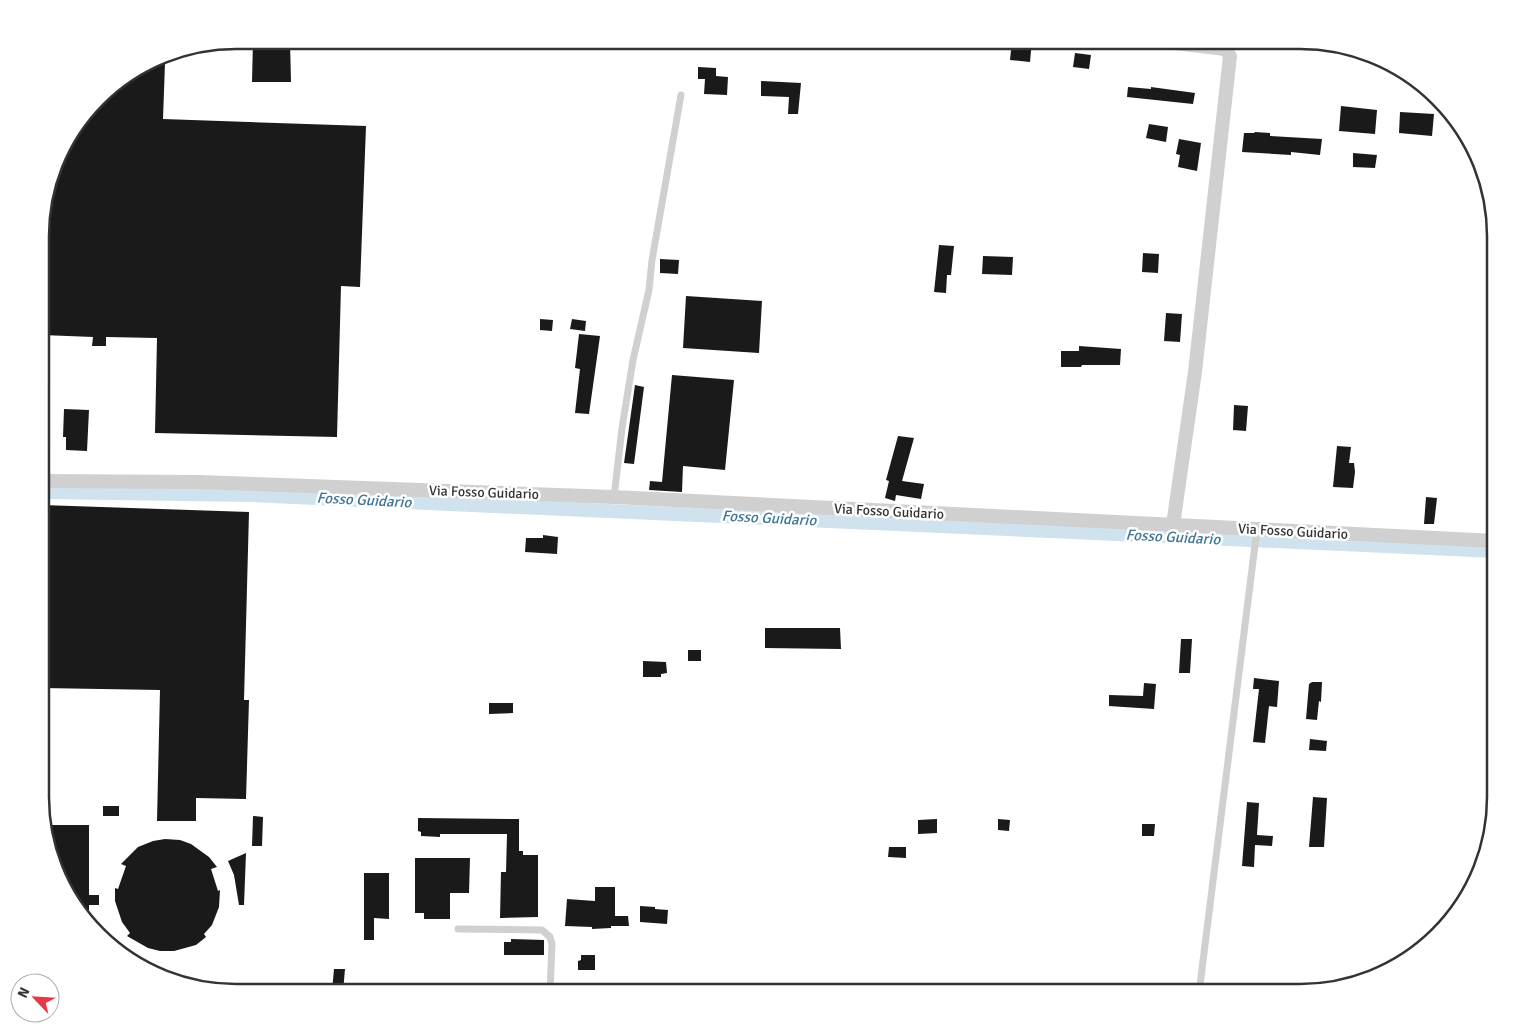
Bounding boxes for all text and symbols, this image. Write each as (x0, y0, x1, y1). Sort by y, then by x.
street label: Via Fosso Guidario (429, 482, 539, 503)
water label: Fosso Guidario (316, 489, 413, 512)
street label: Via Fosso Guidario (834, 500, 944, 523)
water label: Fosso Guidario (721, 507, 818, 530)
street label: Via Fosso Guidario (1238, 520, 1348, 543)
water label: Fosso Guidario (1125, 526, 1222, 549)
north arrow (10, 973, 60, 1023)
text: N (14, 985, 33, 1001)

